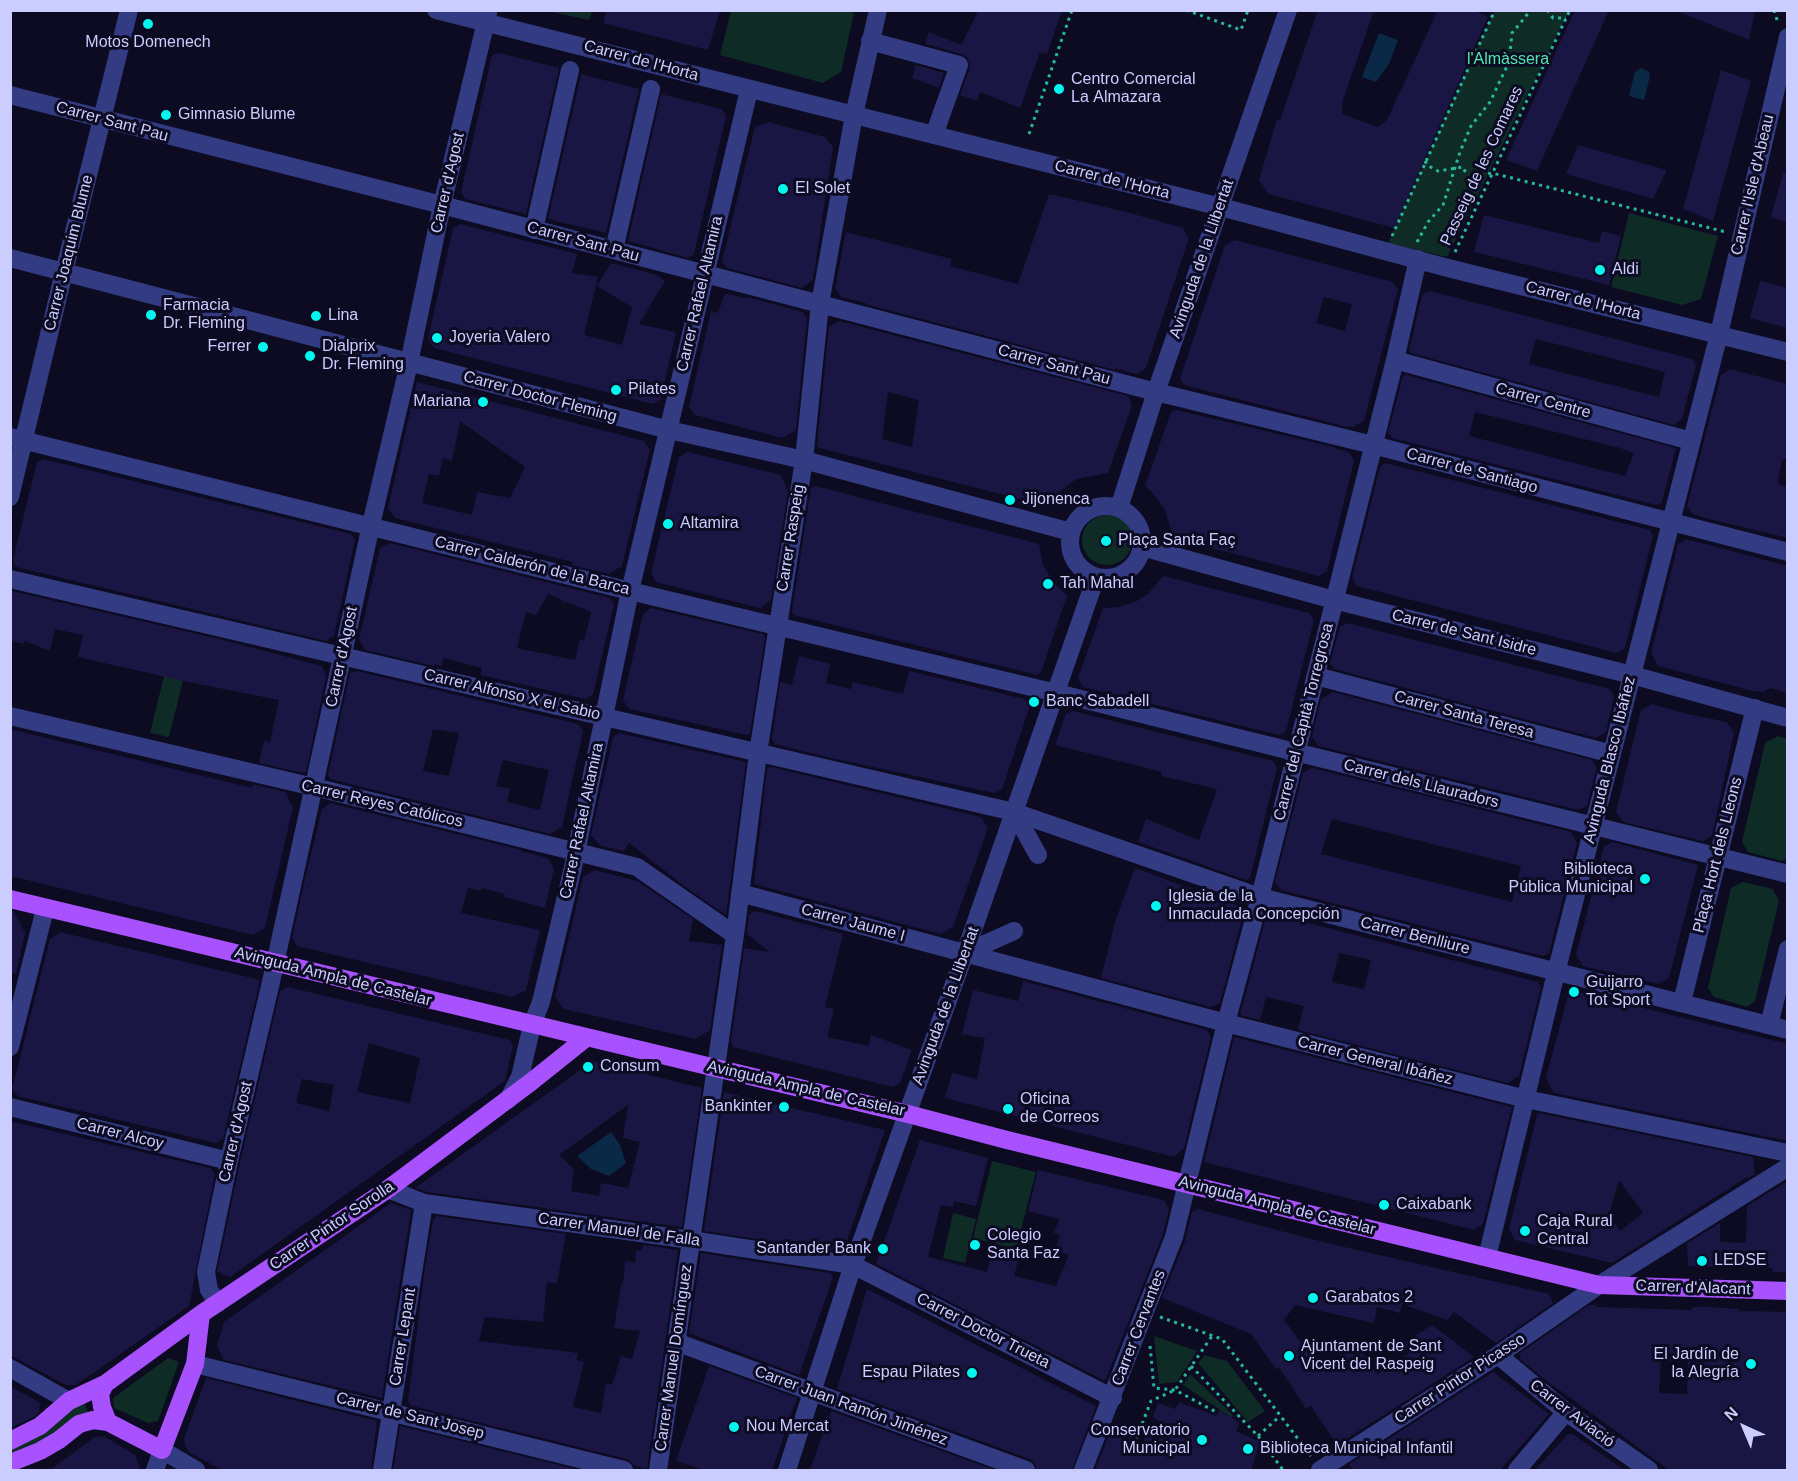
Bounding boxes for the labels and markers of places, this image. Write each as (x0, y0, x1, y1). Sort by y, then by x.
marker: Motos Domenech (141, 17, 155, 31)
place label: Motos Domenech (85, 33, 211, 53)
place label: Centro Comercial La Almazara (1071, 70, 1195, 108)
marker: Centro Comercial La Almazara (1052, 82, 1066, 96)
place label: Gimnasio Blume (178, 105, 295, 125)
marker: Gimnasio Blume (159, 108, 173, 122)
place label: El Solet (795, 179, 850, 199)
marker: El Solet (776, 182, 790, 196)
place label: Aldi (1612, 260, 1639, 280)
marker: Aldi (1593, 263, 1607, 277)
place label: Farmacia Dr. Fleming (163, 296, 245, 334)
place label: Lina (328, 306, 358, 326)
marker: Farmacia Dr. Fleming (144, 308, 158, 322)
marker: Lina (309, 309, 323, 323)
place label: Joyeria Valero (449, 328, 550, 348)
marker: Joyeria Valero (430, 331, 444, 345)
place label: Ferrer (207, 337, 251, 357)
place label: Dialprix Dr. Fleming (322, 337, 404, 375)
marker: Ferrer (256, 340, 270, 354)
marker: Dialprix Dr. Fleming (303, 349, 317, 363)
place label: Pilates (628, 380, 676, 400)
marker: Pilates (609, 383, 623, 397)
place label: Mariana (413, 392, 471, 412)
marker: Mariana (476, 395, 490, 409)
place label: Jijonenca (1022, 490, 1090, 510)
marker: Jijonenca (1003, 493, 1017, 507)
place label: Altamira (680, 514, 739, 534)
marker: Altamira (661, 517, 675, 531)
place label: Plaça Santa Faç (1118, 531, 1235, 551)
marker: Plaça Santa Faç (1099, 534, 1113, 548)
place label: Tah Mahal (1060, 574, 1134, 594)
marker: Tah Mahal (1041, 577, 1055, 591)
place label: Banc Sabadell (1046, 692, 1149, 712)
marker: Banc Sabadell (1027, 695, 1041, 709)
place label: Biblioteca Pública Municipal (1508, 860, 1633, 898)
marker: Biblioteca Pública Municipal (1638, 872, 1652, 886)
place label: Iglesia de la Inmaculada Concepción (1168, 887, 1340, 925)
marker: Iglesia de la Inmaculada Concepción (1149, 899, 1163, 913)
place label: Guijarro Tot Sport (1586, 973, 1650, 1011)
marker: Guijarro Tot Sport (1567, 985, 1581, 999)
place label: Consum (600, 1057, 660, 1077)
marker: Consum (581, 1060, 595, 1074)
place label: Oficina de Correos (1020, 1090, 1099, 1128)
place label: Bankinter (704, 1097, 772, 1117)
marker: Bankinter (777, 1100, 791, 1114)
marker: Oficina de Correos (1001, 1102, 1015, 1116)
place label: Caixabank (1396, 1195, 1472, 1215)
marker: Caixabank (1377, 1198, 1391, 1212)
place label: Caja Rural Central (1537, 1212, 1613, 1250)
marker: Caja Rural Central (1518, 1224, 1532, 1238)
place label: Colegio Santa Faz (987, 1226, 1060, 1264)
marker: Colegio Santa Faz (968, 1238, 982, 1252)
place label: Santander Bank (756, 1239, 871, 1259)
marker: Santander Bank (876, 1242, 890, 1256)
place label: LEDSE (1714, 1251, 1766, 1271)
marker: LEDSE (1695, 1254, 1709, 1268)
place label: Garabatos 2 (1325, 1288, 1413, 1308)
marker: Garabatos 2 (1306, 1291, 1320, 1305)
place label: Ajuntament de Sant Vicent del Raspeig (1301, 1337, 1442, 1375)
place label: El Jardín de la Alegría (1654, 1345, 1739, 1383)
marker: Ajuntament de Sant Vicent del Raspeig (1282, 1349, 1296, 1363)
marker: El Jardín de la Alegría (1744, 1357, 1758, 1371)
place label: Espau Pilates (862, 1363, 960, 1383)
marker: Espau Pilates (965, 1366, 979, 1380)
place label: Nou Mercat (746, 1417, 829, 1437)
marker: Nou Mercat (727, 1420, 741, 1434)
place label: Conservatorio Municipal (1090, 1421, 1190, 1459)
marker: Conservatorio Municipal (1195, 1433, 1209, 1447)
place label: Biblioteca Municipal Infantil (1260, 1439, 1453, 1459)
marker: Biblioteca Municipal Infantil (1241, 1442, 1255, 1456)

